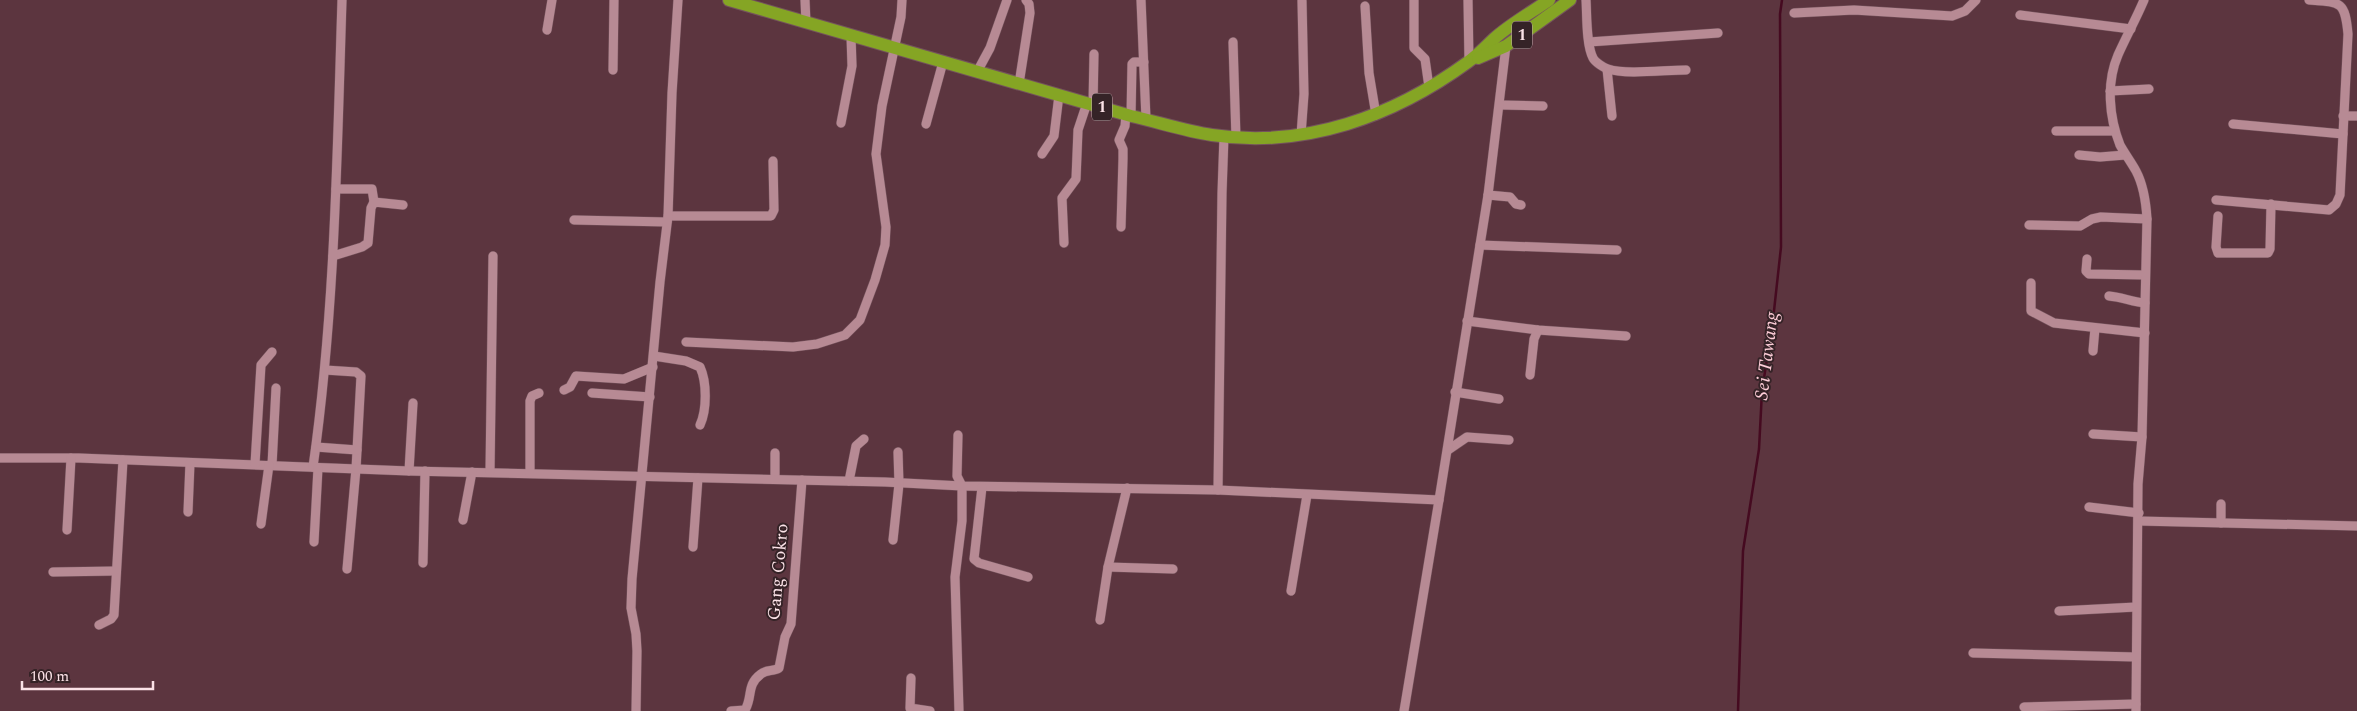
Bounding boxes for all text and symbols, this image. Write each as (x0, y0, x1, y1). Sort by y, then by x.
road number: 1 (1512, 22, 1532, 48)
road number: 1 (1092, 94, 1112, 120)
water label: Sei Tawang (1747, 310, 1787, 402)
street label: Gang Cokro (760, 522, 796, 622)
scale bar (22, 658, 154, 690)
text: 100 m (30, 665, 69, 688)

